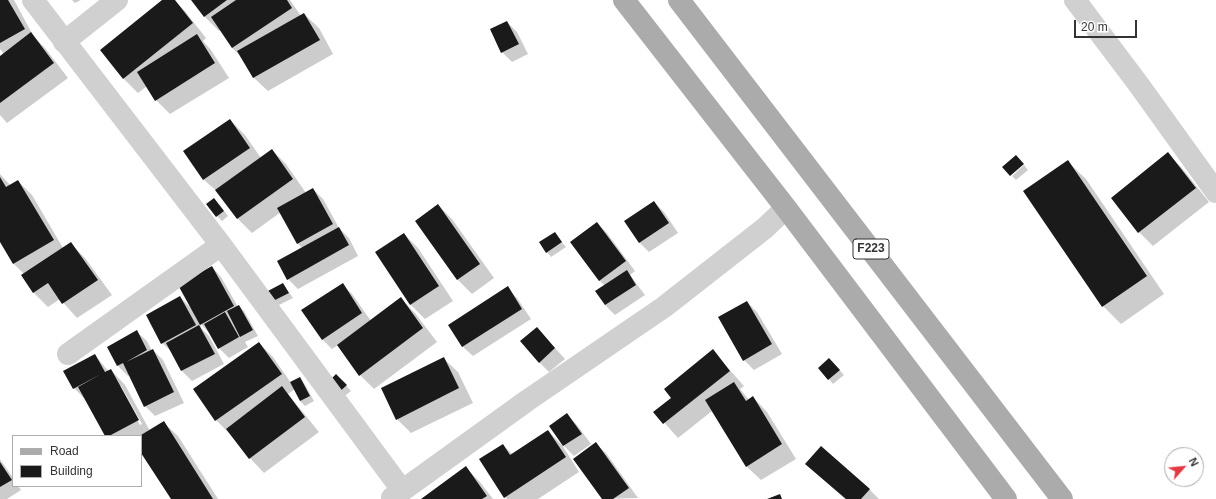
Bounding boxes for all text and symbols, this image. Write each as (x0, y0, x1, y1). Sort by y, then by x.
scale bar (1076, 12, 1139, 38)
text: 20 m (1081, 20, 1108, 34)
road number: F223 (853, 239, 889, 259)
legend (12, 435, 142, 487)
text: Road (50, 444, 79, 458)
north arrow (1164, 447, 1204, 487)
text: N (1187, 456, 1201, 468)
text: Building (50, 464, 93, 478)

